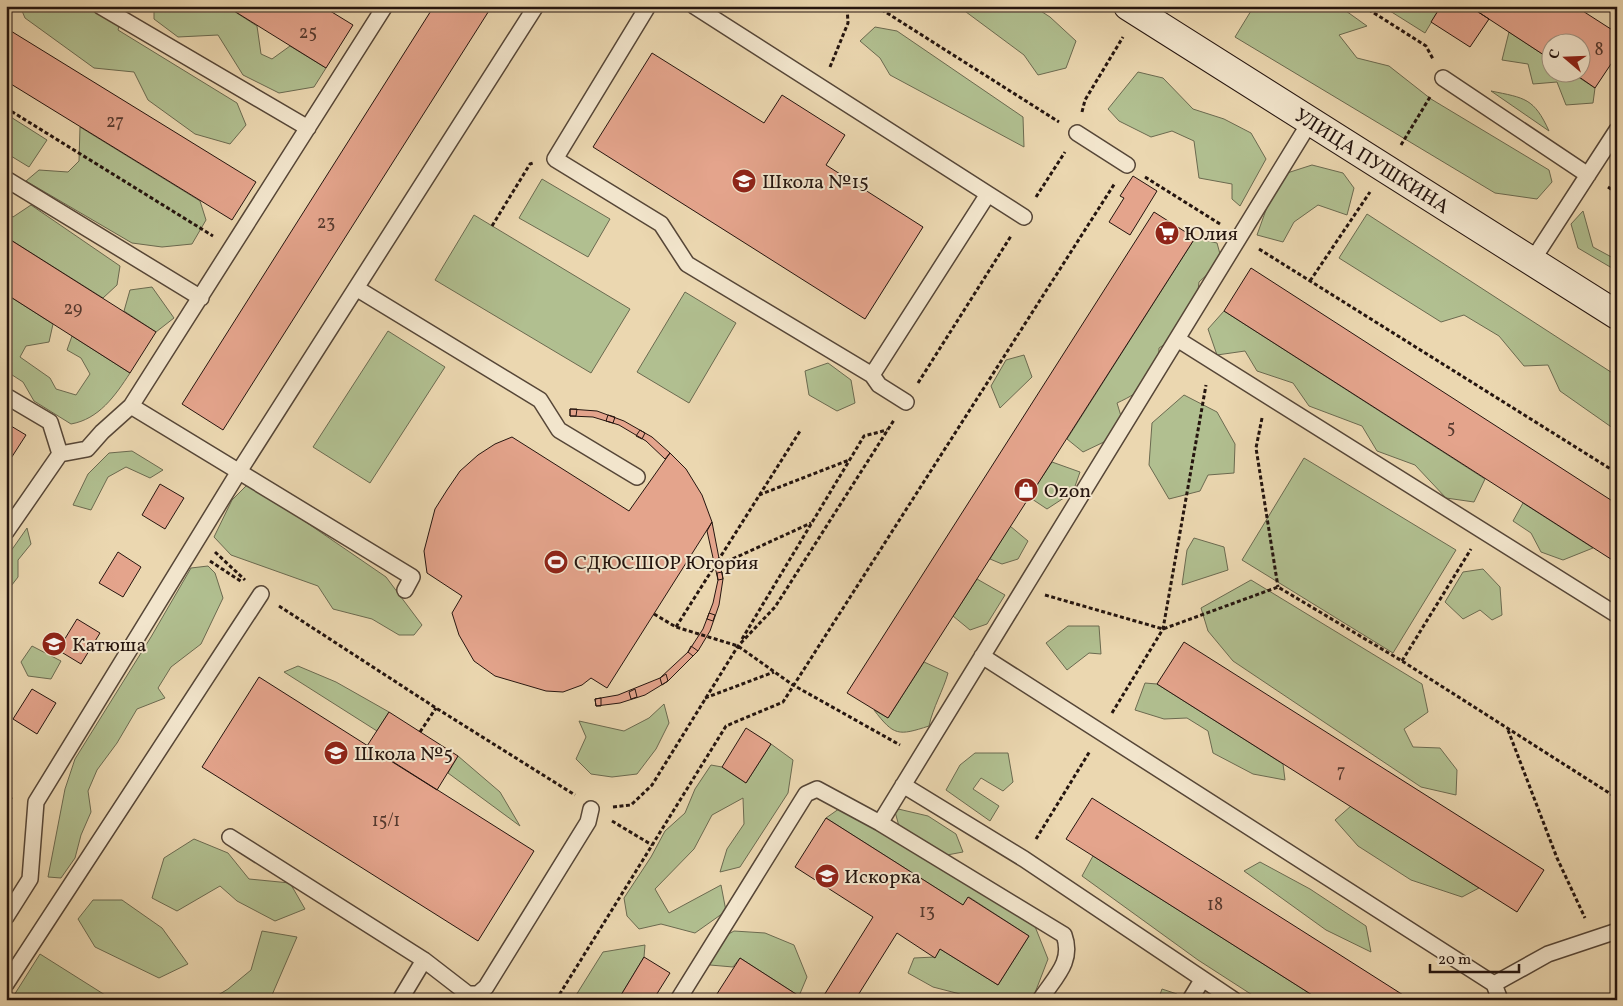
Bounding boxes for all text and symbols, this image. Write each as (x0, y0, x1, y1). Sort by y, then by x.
house number: 25 (299, 21, 317, 46)
north arrow (1540, 32, 1590, 82)
house number: 8 (1594, 38, 1604, 63)
text: С (1545, 47, 1566, 62)
street label: УЛИЦА ПУШКИНА (1288, 102, 1454, 222)
house number: 27 (106, 110, 124, 135)
school or university icon: Школа №15 (731, 168, 757, 194)
place label: Школа №15 (762, 169, 869, 197)
house number: 23 (317, 211, 335, 236)
supermarket icon: Юлия (1154, 220, 1180, 246)
place label: Юлия (1184, 221, 1238, 249)
house number: 29 (64, 297, 82, 322)
house number: 5 (1447, 416, 1455, 441)
shop icon: Ozon (1013, 477, 1039, 503)
place label: Ozon (1044, 478, 1091, 506)
sports icon: СДЮСШОР Югория (543, 549, 569, 575)
place label: СДЮСШОР Югория (574, 550, 758, 578)
school or university icon: Катюша (41, 631, 67, 657)
place label: Катюша (72, 632, 146, 660)
school or university icon: Школа №5 (323, 740, 349, 766)
place label: Школа №5 (354, 741, 453, 769)
house number: 7 (1337, 760, 1345, 785)
house number: 15/1 (372, 809, 400, 834)
school or university icon: Искорка (814, 863, 840, 889)
place label: Искорка (844, 864, 921, 892)
house number: 18 (1207, 893, 1223, 918)
house number: 13 (919, 900, 935, 925)
scale bar (1430, 941, 1519, 973)
text: 20 m (1438, 950, 1471, 971)

